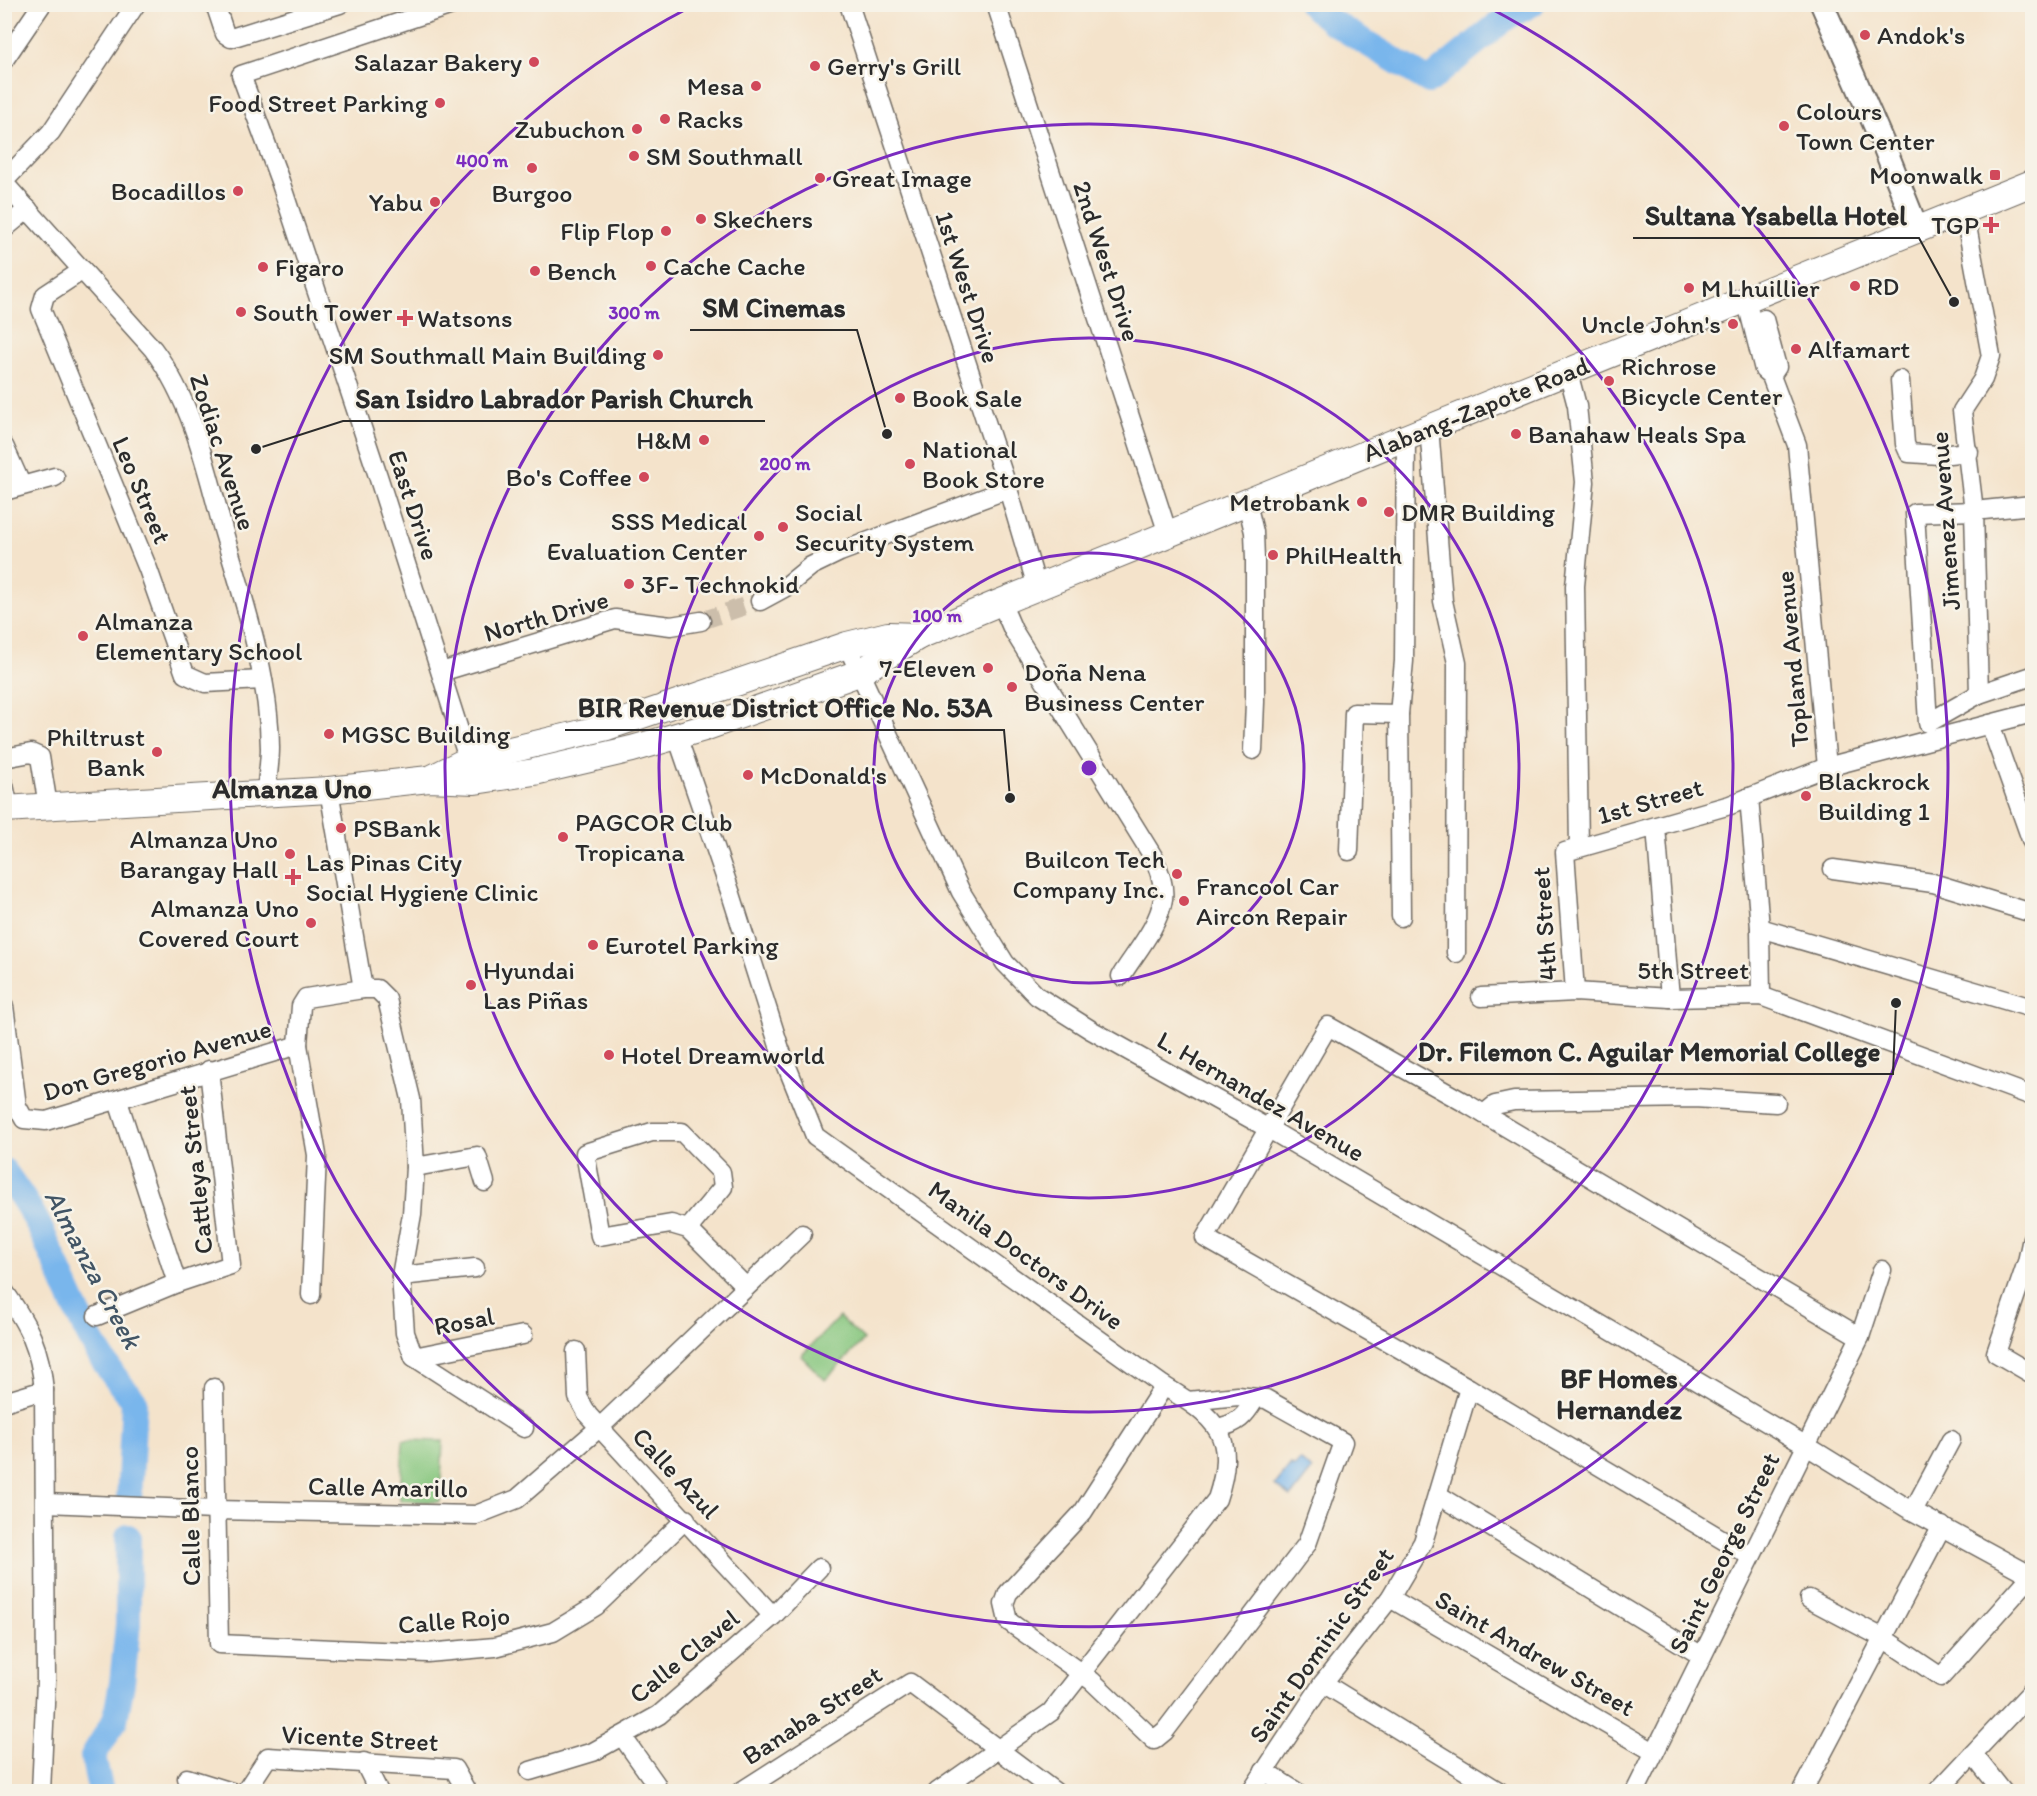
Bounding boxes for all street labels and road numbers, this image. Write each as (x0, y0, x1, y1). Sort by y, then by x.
street label: 2nd West Drive (1066, 177, 1148, 345)
street label: 1st West Drive (928, 207, 1008, 367)
street label: Alabang-Zapote Road (1358, 349, 1595, 469)
street label: Zodiac Avenue (183, 370, 263, 534)
street label: Jimenez Avenue (1923, 430, 1967, 612)
street label: Leo Street (105, 432, 179, 549)
street label: East Drive (381, 446, 447, 564)
street label: Topland Avenue (1768, 570, 1816, 748)
street label: North Drive (480, 583, 612, 649)
street label: 1st Street (1593, 771, 1707, 831)
street label: 4th Street (1524, 866, 1564, 982)
street label: 5th Street (1637, 954, 1749, 986)
street label: Don Gregorio Avenue (39, 1012, 275, 1108)
street label: L. Hernandez Avenue (1151, 1024, 1371, 1168)
street label: Cattleya Street (170, 1084, 220, 1256)
street label: Manila Doctors Drive (922, 1173, 1130, 1337)
street label: Rosal (431, 1300, 497, 1342)
street label: Calle Azul (626, 1421, 726, 1525)
street label: Calle Blanco (173, 1446, 207, 1586)
street label: Saint George Street (1661, 1447, 1787, 1659)
street label: Calle Amarillo (308, 1470, 468, 1504)
street label: Saint Dominic Street (1241, 1541, 1401, 1749)
street label: Saint Andrew Street (1429, 1583, 1641, 1723)
street label: Calle Rojo (397, 1599, 511, 1641)
street label: Calle Clavel (622, 1602, 746, 1710)
street label: Banaba Street (736, 1658, 888, 1772)
street label: Vicente Street (281, 1718, 440, 1758)

